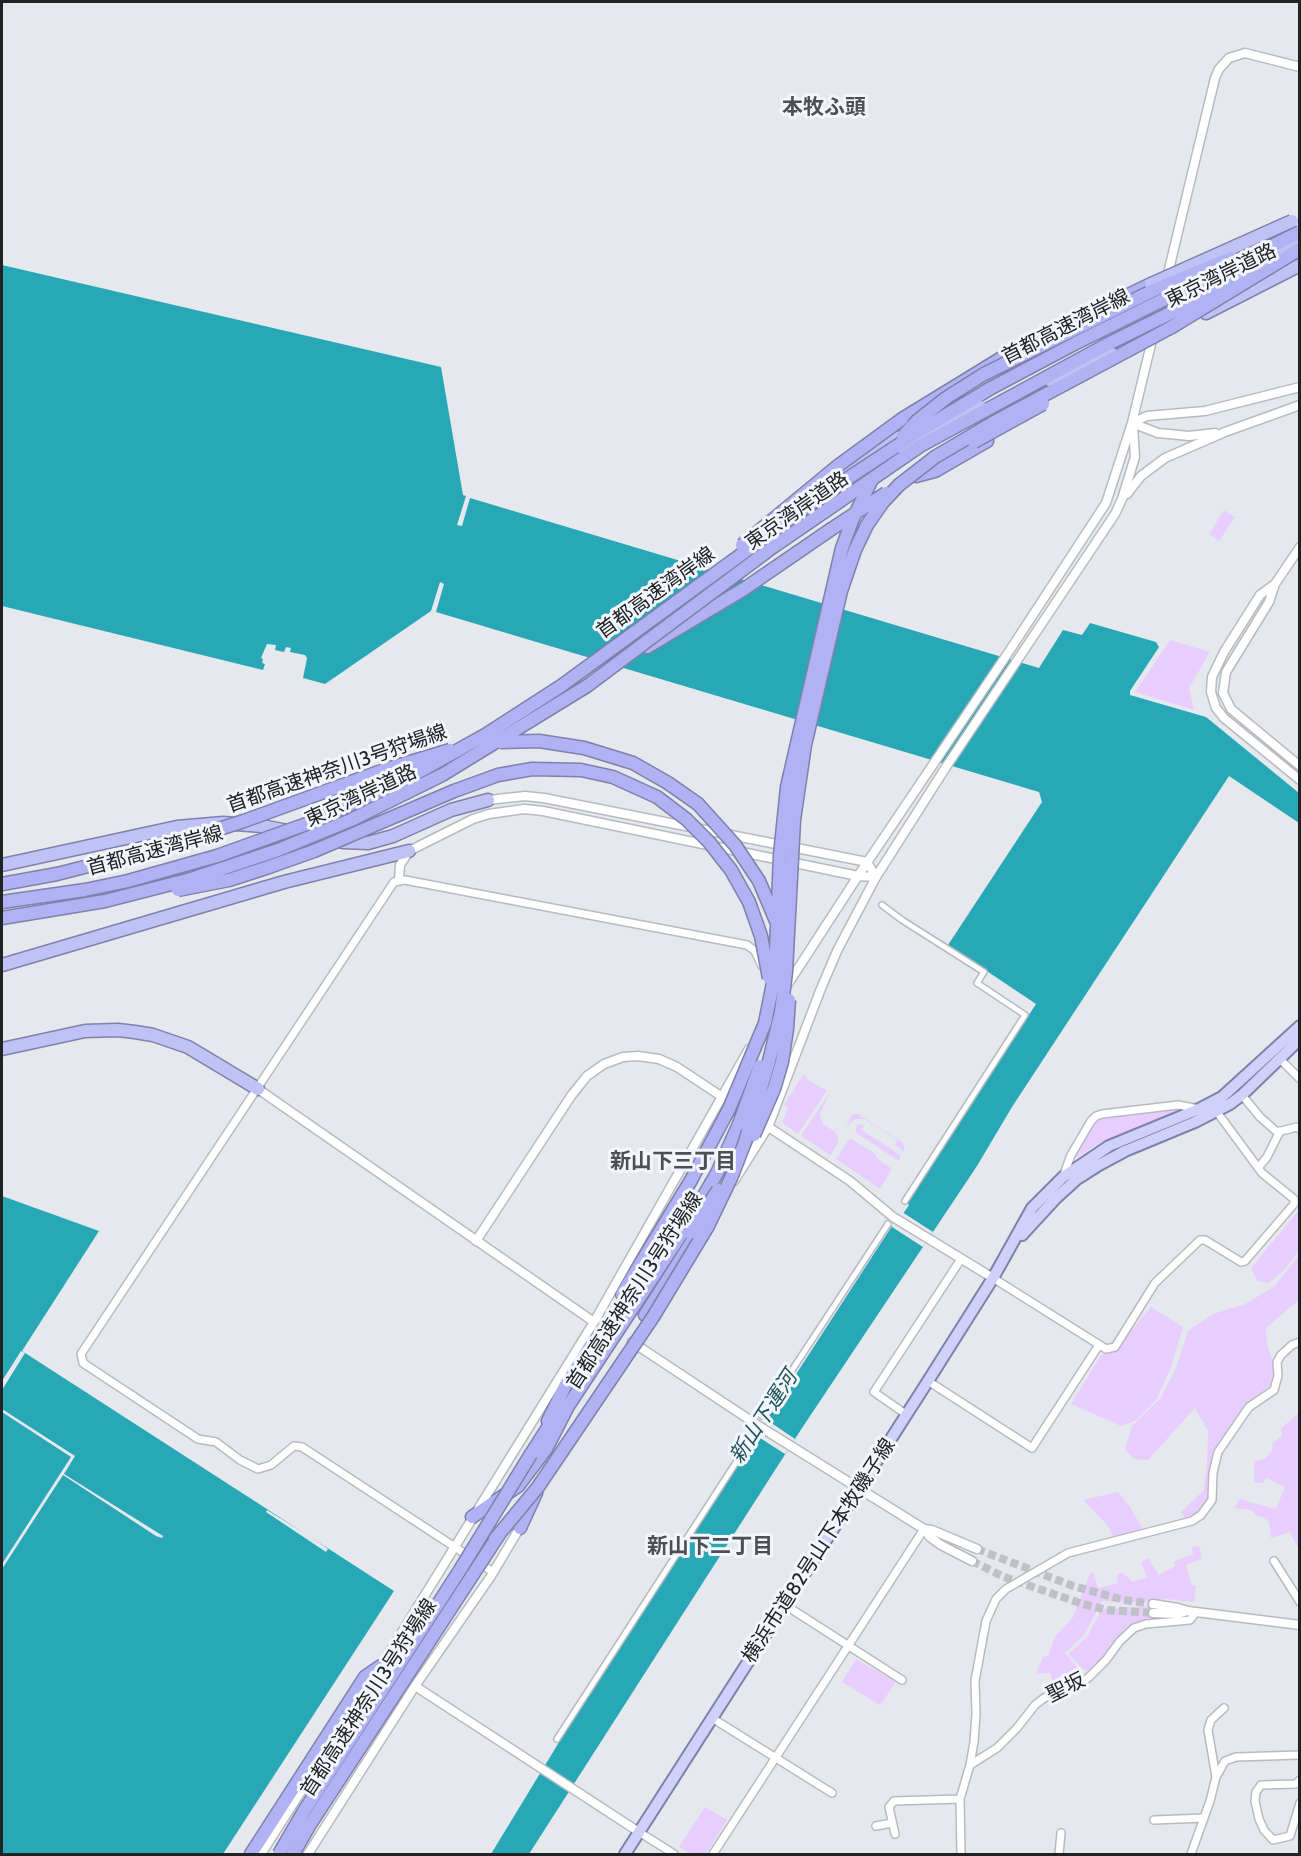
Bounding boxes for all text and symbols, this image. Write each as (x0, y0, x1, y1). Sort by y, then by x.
district label: 本牧ふ頭 (782, 95, 866, 121)
street label: 東京湾岸道路 (1162, 239, 1280, 313)
street label: 首都高速湾岸線 (998, 285, 1134, 369)
street label: 東京湾岸道路 (741, 467, 853, 555)
street label: 首都高速湾岸線 (592, 542, 720, 644)
street label: 首都高速神奈川3号狩場線 (224, 720, 450, 818)
street label: 東京湾岸道路 (302, 760, 420, 832)
street label: 首都高速湾岸線 (84, 821, 226, 881)
district label: 新山下三丁目 (610, 1149, 736, 1175)
street label: 首都高速神奈川3号狩場線 (562, 1188, 708, 1394)
water label: 新山下運河 (725, 1366, 803, 1468)
street label: 横浜市道82号山下本牧磯子線 (737, 1434, 901, 1668)
district label: 新山下二丁目 (647, 1534, 773, 1560)
street label: 首都高速神奈川3号狩場線 (296, 1595, 442, 1801)
street label: 聖坂 (1043, 1668, 1089, 1708)

